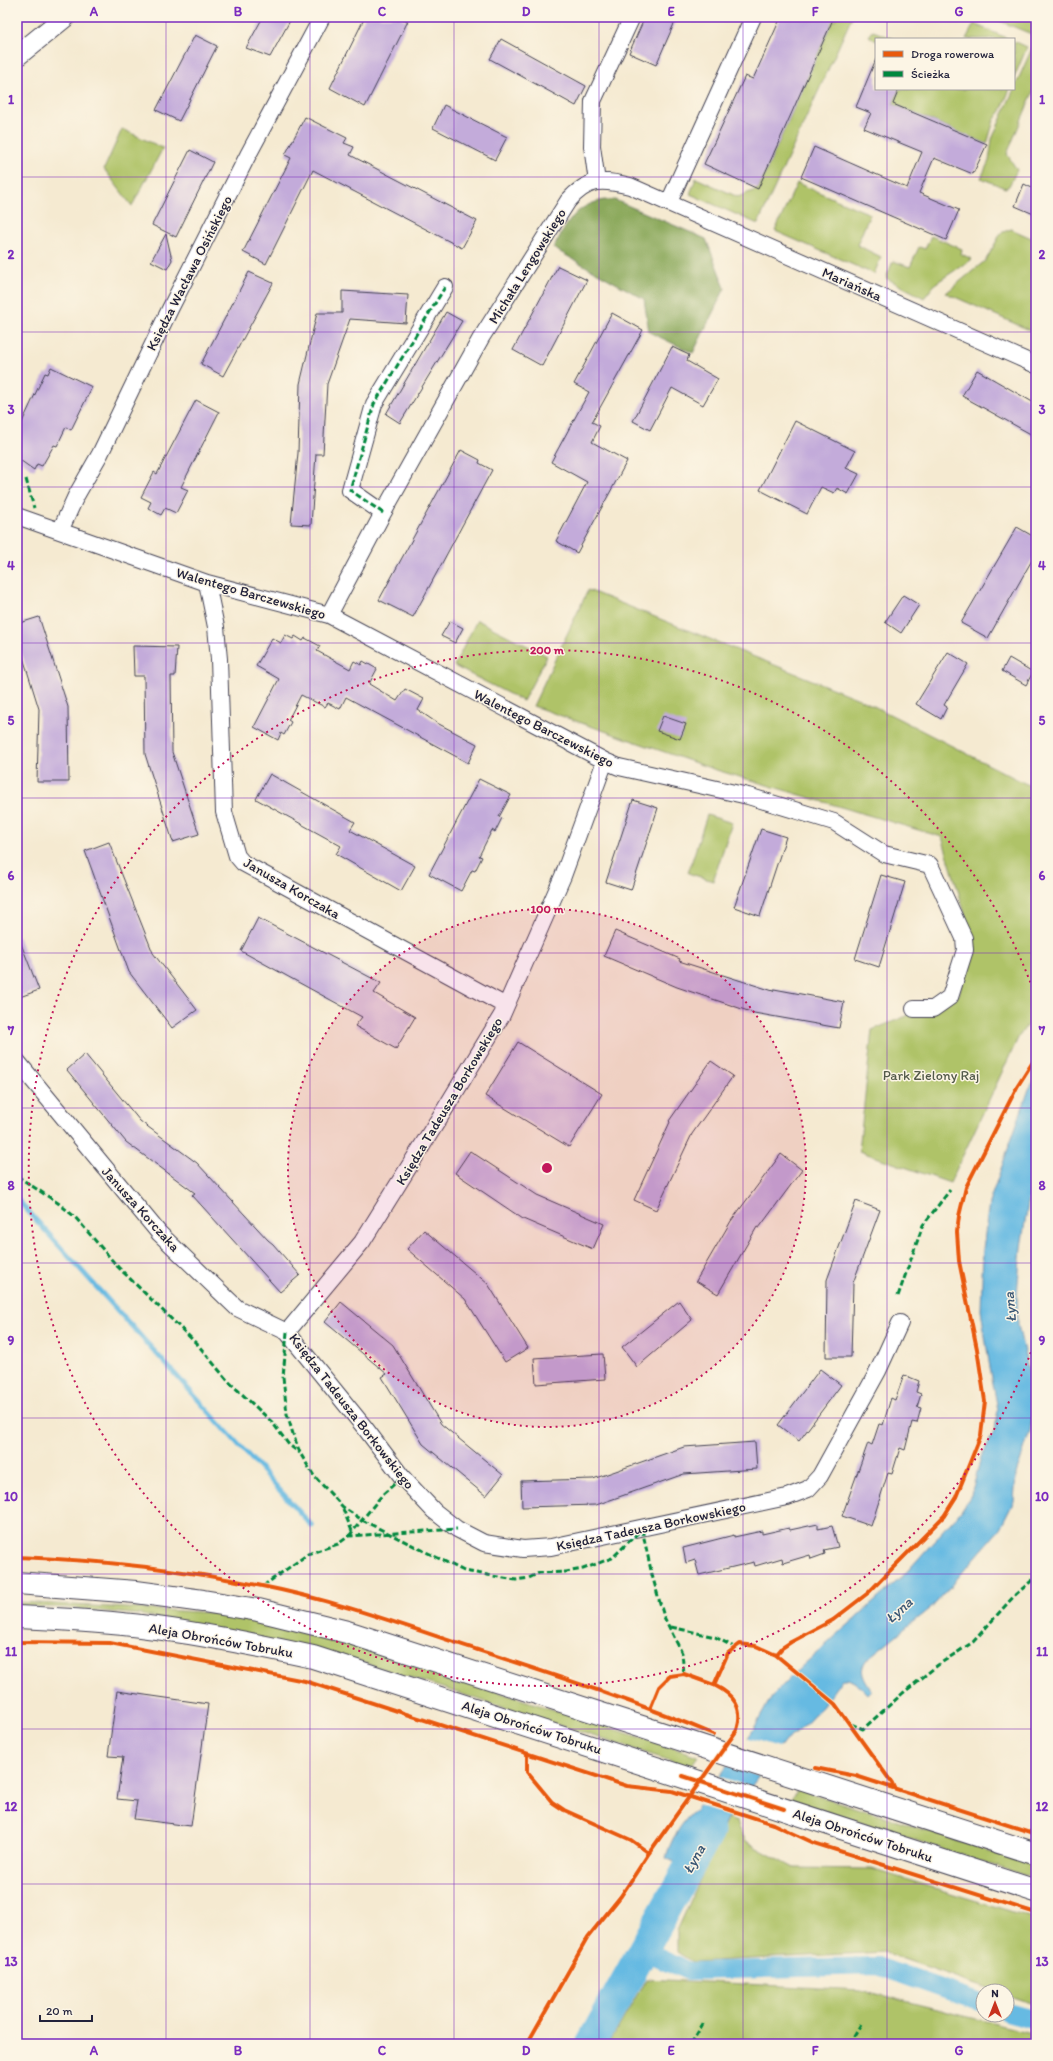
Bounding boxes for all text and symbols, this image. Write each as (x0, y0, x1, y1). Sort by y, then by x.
text: A (89, 4, 99, 19)
text: B (234, 4, 243, 19)
text: C (378, 4, 387, 19)
text: D (522, 4, 531, 19)
text: E (667, 4, 675, 19)
text: F (812, 4, 819, 19)
text: G (955, 4, 964, 19)
legend (875, 38, 1015, 90)
text: Droga rowerowa (911, 47, 995, 61)
text: Ścieżka (911, 67, 951, 81)
text: 1 (8, 92, 14, 107)
text: 1 (1039, 92, 1045, 107)
street label: Księdza Wacława Osińskiego (143, 193, 236, 354)
street label: Michała Lengowskiego (485, 205, 570, 327)
text: 2 (8, 247, 15, 262)
text: 2 (1039, 247, 1046, 262)
street label: Mariańska (819, 264, 885, 305)
text: 3 (7, 402, 15, 417)
text: 3 (1038, 402, 1046, 417)
text: 4 (7, 558, 15, 573)
text: 4 (1038, 558, 1046, 573)
street label: Walentego Barczewskiego (174, 564, 328, 623)
text: 200 m (530, 643, 565, 657)
street label: Walentego Barczewskiego (471, 686, 617, 771)
text: 5 (8, 713, 15, 728)
text: 5 (1039, 713, 1046, 728)
street label: Janusza Korczaka (241, 854, 344, 923)
text: 6 (8, 868, 15, 883)
text: 6 (1039, 868, 1046, 883)
text: 100 m (530, 902, 564, 916)
street label: Księdza Tadeusza Borkowskiego (392, 1014, 506, 1188)
text: 7 (7, 1023, 15, 1038)
text: 7 (1038, 1023, 1046, 1038)
park label: Park Zielony Raj (883, 1067, 979, 1084)
centre of rings (540, 1161, 554, 1175)
street label: Janusza Korczaka (98, 1163, 184, 1256)
text: 8 (7, 1178, 15, 1193)
text: 8 (1038, 1178, 1046, 1193)
water label: Łyna (1000, 1291, 1020, 1323)
street label: Księdza Tadeusza Borkowskiego (285, 1330, 418, 1493)
text: 9 (8, 1333, 15, 1348)
text: 9 (1039, 1333, 1046, 1348)
text: 10 (4, 1489, 18, 1504)
text: 10 (1035, 1489, 1049, 1504)
street label: Księdza Tadeusza Borkowskiego (555, 1498, 747, 1555)
water label: Łyna (882, 1593, 916, 1627)
street label: Aleja Obrońców Tobruku (147, 1619, 295, 1662)
text: 11 (5, 1644, 17, 1659)
text: 11 (1036, 1644, 1048, 1659)
street label: Aleja Obrońców Tobruku (460, 1697, 604, 1758)
text: 12 (5, 1799, 18, 1814)
text: 12 (1036, 1799, 1049, 1814)
street label: Aleja Obrońców Tobruku (791, 1805, 935, 1866)
water label: Łyna (679, 1841, 709, 1877)
text: 13 (4, 1954, 18, 1969)
text: 13 (1035, 1954, 1049, 1969)
north arrow (975, 1983, 1015, 2023)
text: N (991, 1987, 999, 2000)
scale bar (40, 1997, 92, 2023)
text: 20 m (46, 2004, 73, 2018)
text: A (89, 2043, 99, 2058)
text: B (234, 2043, 243, 2058)
text: C (378, 2043, 387, 2058)
text: D (522, 2043, 531, 2058)
text: E (667, 2043, 675, 2058)
text: F (812, 2043, 819, 2058)
text: G (955, 2043, 964, 2058)

